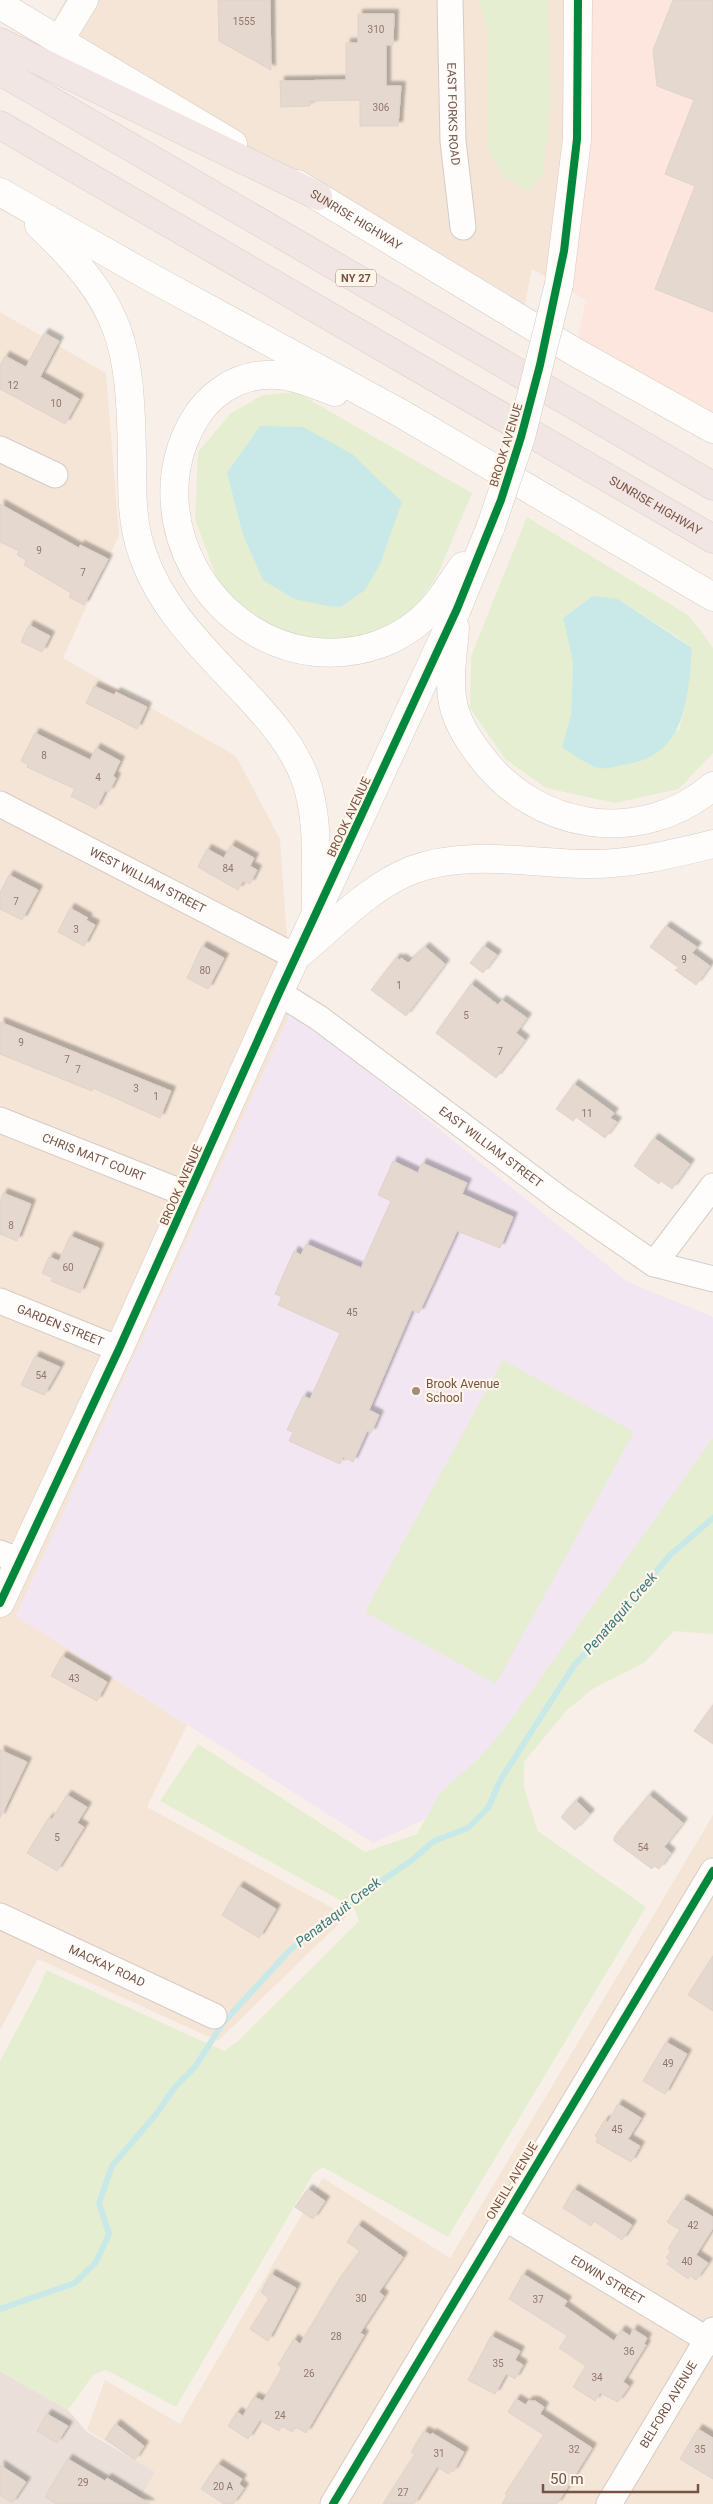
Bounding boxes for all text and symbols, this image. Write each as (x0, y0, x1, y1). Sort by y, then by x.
house number: 1555 (233, 16, 256, 27)
house number: 310 (368, 24, 385, 35)
street label: EAST FORKS ROAD (444, 62, 463, 166)
house number: 306 (373, 102, 390, 113)
street label: SUNRISE HIGHWAY (308, 187, 405, 253)
road number: NY 27 (336, 270, 376, 286)
house number: 12 (7, 380, 19, 391)
house number: 10 (50, 398, 62, 409)
street label: BROOK AVENUE (487, 401, 525, 489)
street label: SUNRISE HIGHWAY (607, 473, 705, 538)
house number: 9 (36, 545, 42, 556)
house number: 7 (80, 567, 86, 578)
house number: 8 (41, 750, 47, 761)
house number: 4 (95, 772, 101, 783)
street label: BROOK AVENUE (324, 775, 374, 859)
street label: WEST WILLIAM STREET (87, 844, 208, 916)
house number: 84 (222, 863, 234, 874)
house number: 7 (13, 896, 19, 907)
house number: 3 (73, 924, 79, 935)
house number: 9 (681, 954, 687, 965)
house number: 80 (199, 965, 211, 976)
house number: 1 (396, 980, 402, 991)
house number: 5 (463, 1010, 469, 1021)
house number: 9 (18, 1037, 24, 1048)
house number: 7 (497, 1046, 503, 1057)
house number: 7 (64, 1054, 70, 1065)
house number: 7 (75, 1064, 81, 1075)
house number: 3 (133, 1083, 139, 1094)
house number: 1 (153, 1091, 159, 1102)
street label: EAST WILLIAM STREET (436, 1104, 545, 1190)
house number: 11 (581, 1108, 593, 1119)
street label: CHRIS MATT COURT (40, 1130, 148, 1184)
street label: BROOK AVENUE (157, 1142, 205, 1228)
house number: 8 (8, 1220, 14, 1231)
house number: 60 (62, 1262, 74, 1273)
street label: GARDEN STREET (15, 1302, 106, 1349)
house number: 45 (346, 1307, 358, 1318)
house number: 54 (35, 1370, 47, 1381)
place label: Brook Avenue School (426, 1377, 499, 1405)
marker: Brook Avenue School (410, 1385, 422, 1397)
water label: Penataquit Creek (580, 1568, 661, 1657)
house number: 43 (68, 1673, 80, 1684)
house number: 5 (54, 1832, 60, 1843)
house number: 54 (637, 1842, 649, 1853)
water label: Penataquit Creek (292, 1873, 385, 1950)
street label: MACKAY ROAD (67, 1942, 147, 1990)
house number: 49 (662, 2058, 674, 2069)
house number: 45 (611, 2124, 623, 2135)
street label: ONEILL AVENUE (483, 2140, 541, 2222)
house number: 42 (687, 2220, 699, 2231)
street label: EDWIN STREET (569, 2252, 647, 2307)
house number: 40 (681, 2256, 693, 2267)
house number: 30 (355, 2293, 367, 2304)
house number: 37 (532, 2294, 544, 2305)
house number: 28 (330, 2331, 342, 2342)
house number: 36 (623, 2346, 635, 2357)
house number: 35 (492, 2358, 504, 2369)
street label: BELFORD AVENUE (637, 2358, 700, 2450)
house number: 26 (303, 2368, 315, 2379)
house number: 34 (591, 2372, 603, 2383)
house number: 24 (274, 2410, 286, 2421)
house number: 32 (568, 2444, 580, 2455)
house number: 35 (694, 2444, 706, 2455)
house number: 31 (433, 2448, 445, 2459)
scale bar (543, 2462, 698, 2494)
text: 50 m (550, 2470, 584, 2488)
house number: 29 (77, 2477, 89, 2488)
house number: 20 A (213, 2481, 234, 2492)
house number: 27 (397, 2487, 409, 2498)

